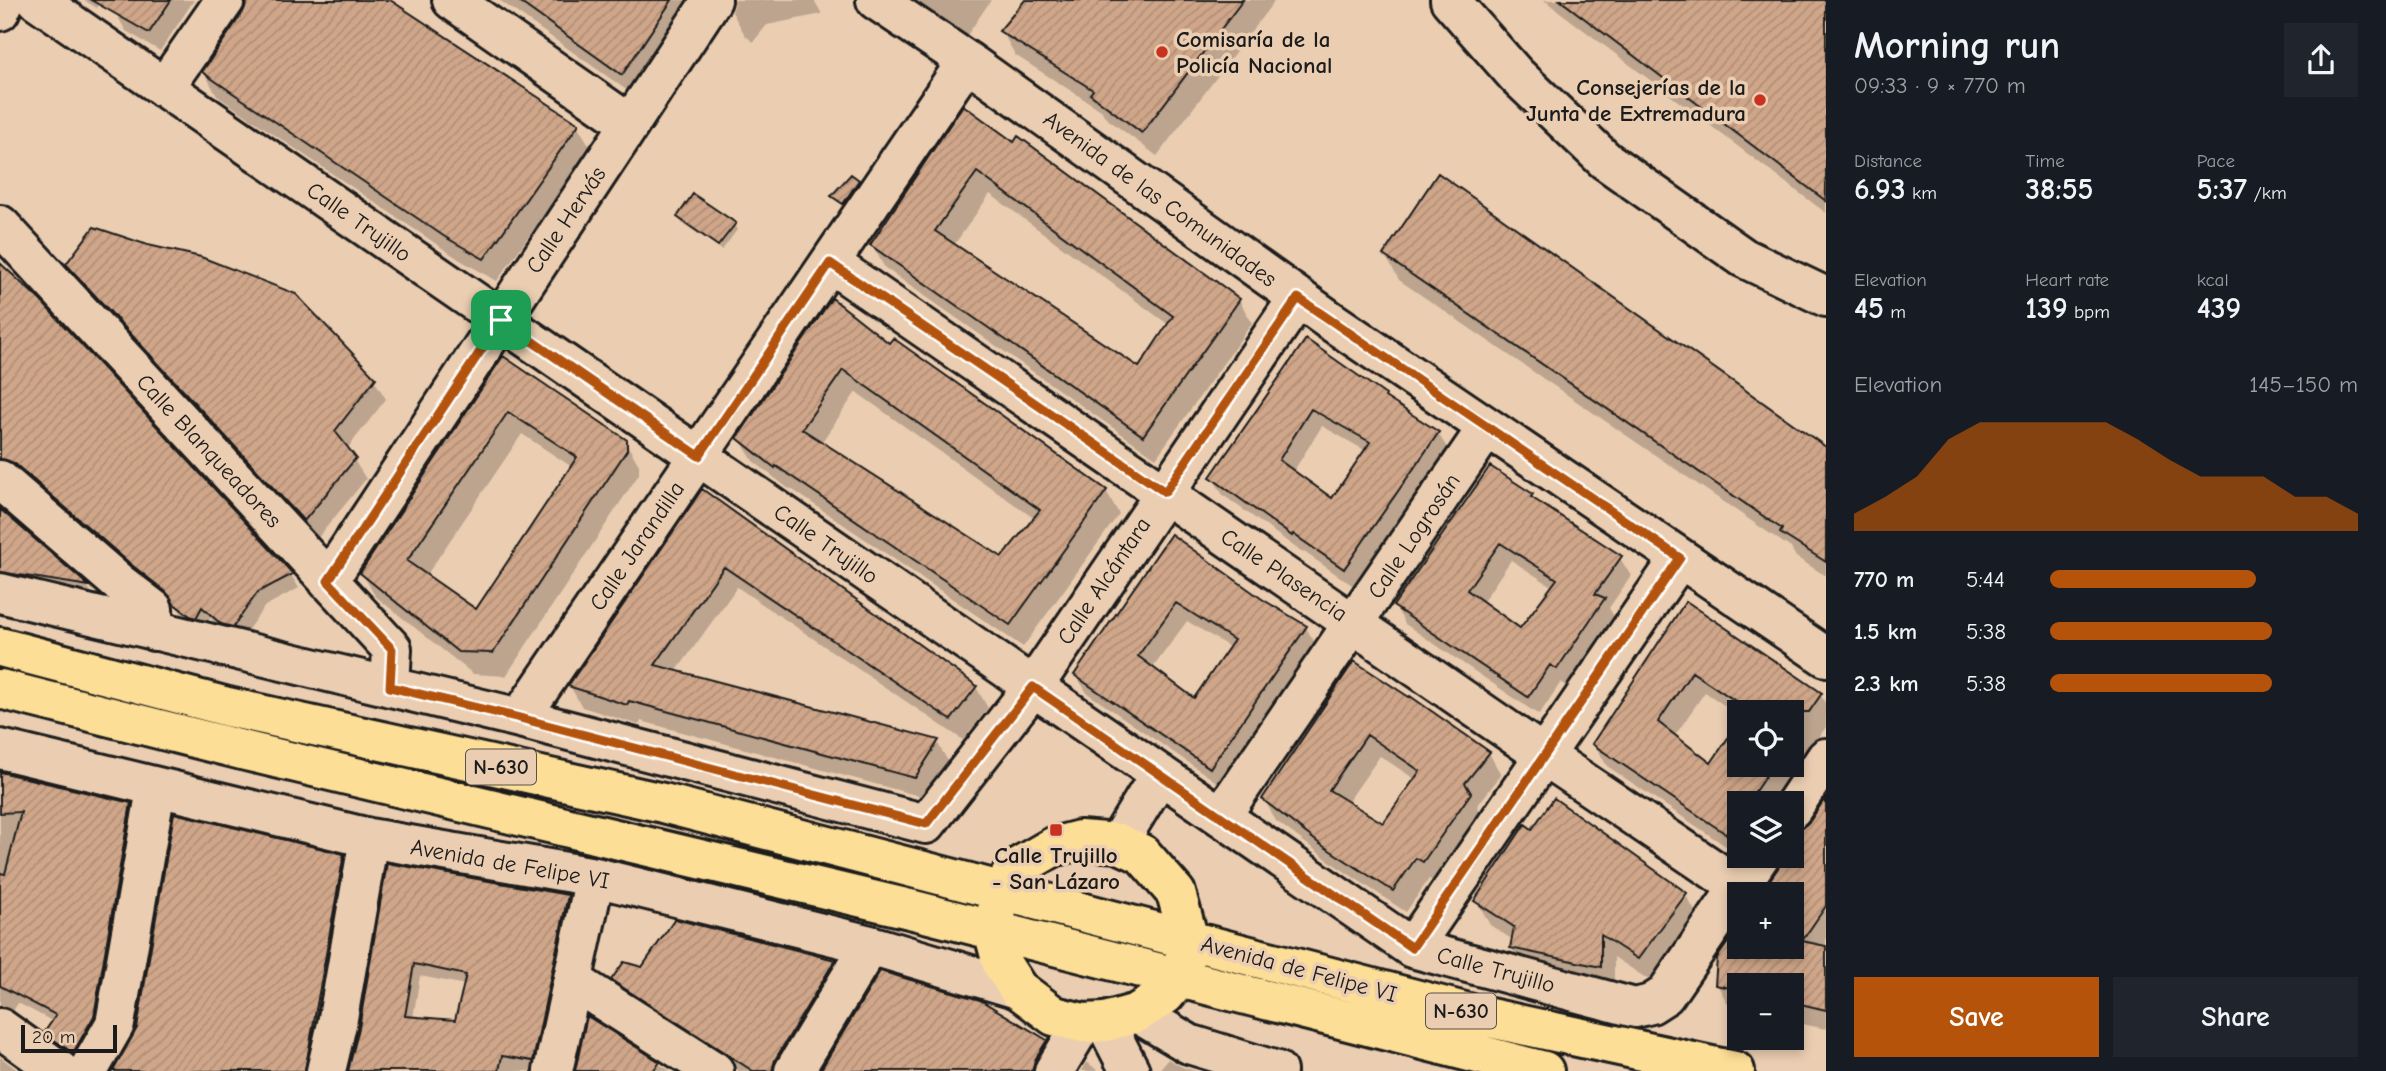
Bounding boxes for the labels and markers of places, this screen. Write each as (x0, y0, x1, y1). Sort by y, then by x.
place label: Comisaría de la Policía Nacional (1176, 26, 1333, 79)
marker: Comisaría de la Policía Nacional (1154, 44, 1170, 60)
place label: Consejerías de la Junta de Extremadura (1526, 74, 1746, 127)
marker: Consejerías de la Junta de Extremadura (1752, 92, 1768, 108)
pin (471, 290, 531, 350)
marker: Calle Trujillo - San Lázaro (1048, 822, 1064, 838)
place label: Calle Trujillo - San Lázaro (992, 842, 1120, 895)

